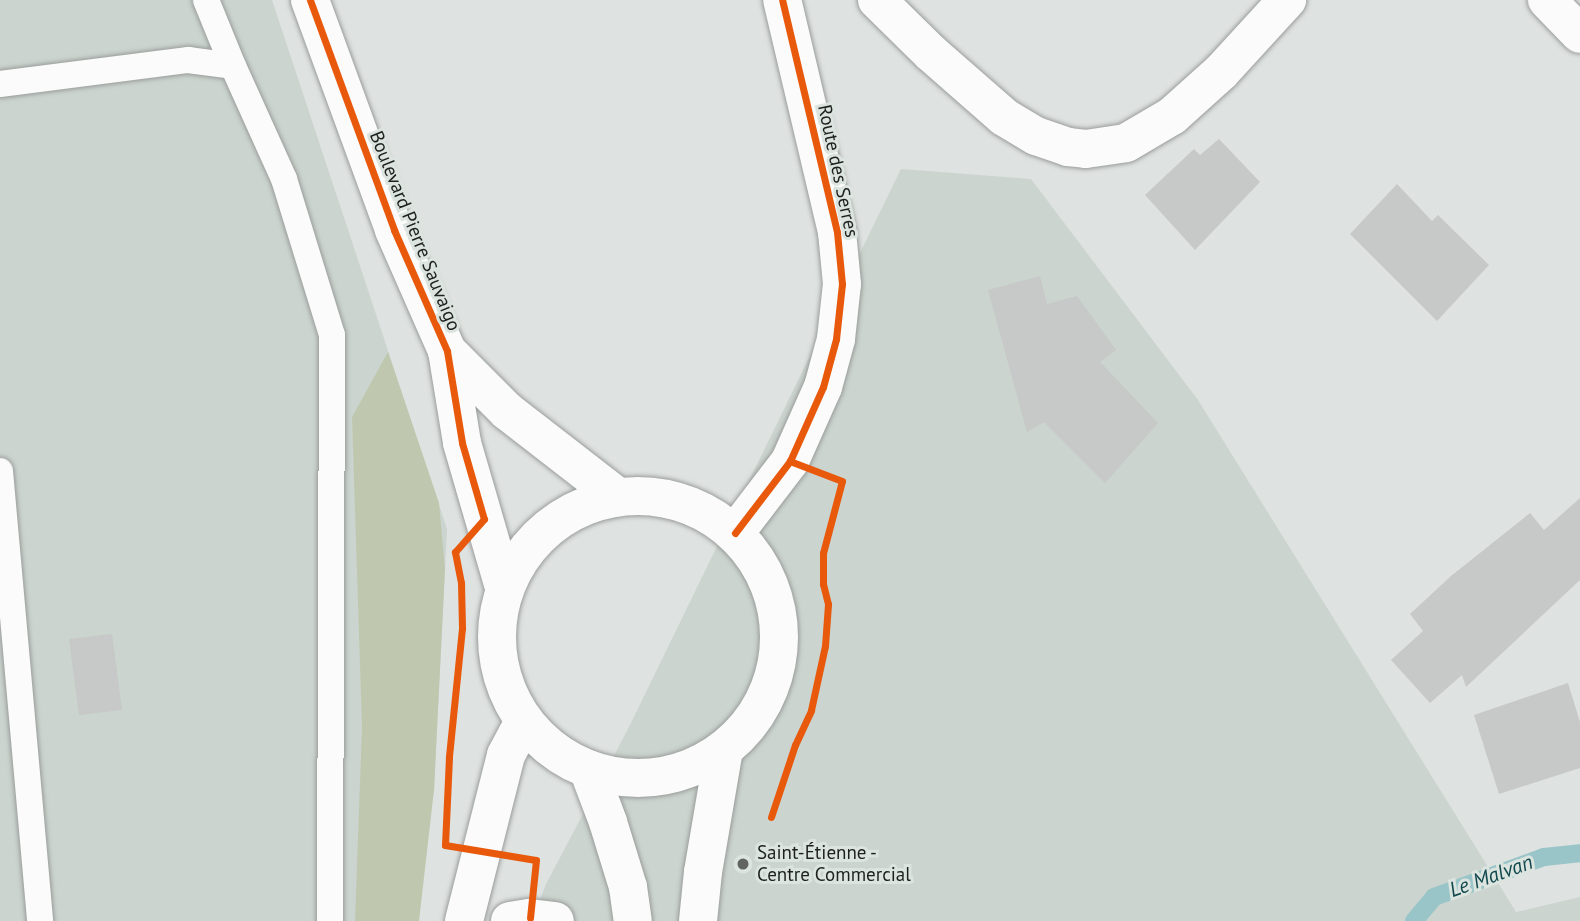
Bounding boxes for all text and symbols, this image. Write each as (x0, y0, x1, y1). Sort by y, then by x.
street label: Route des Serres (813, 103, 863, 239)
street label: Boulevard Pierre Sauvaigo (364, 128, 466, 334)
place label: Saint-Étienne - Centre Commercial (757, 842, 911, 886)
water label: Le Malvan (1446, 849, 1536, 903)
marker: Saint-Étienne - Centre Commercial (735, 856, 751, 872)

